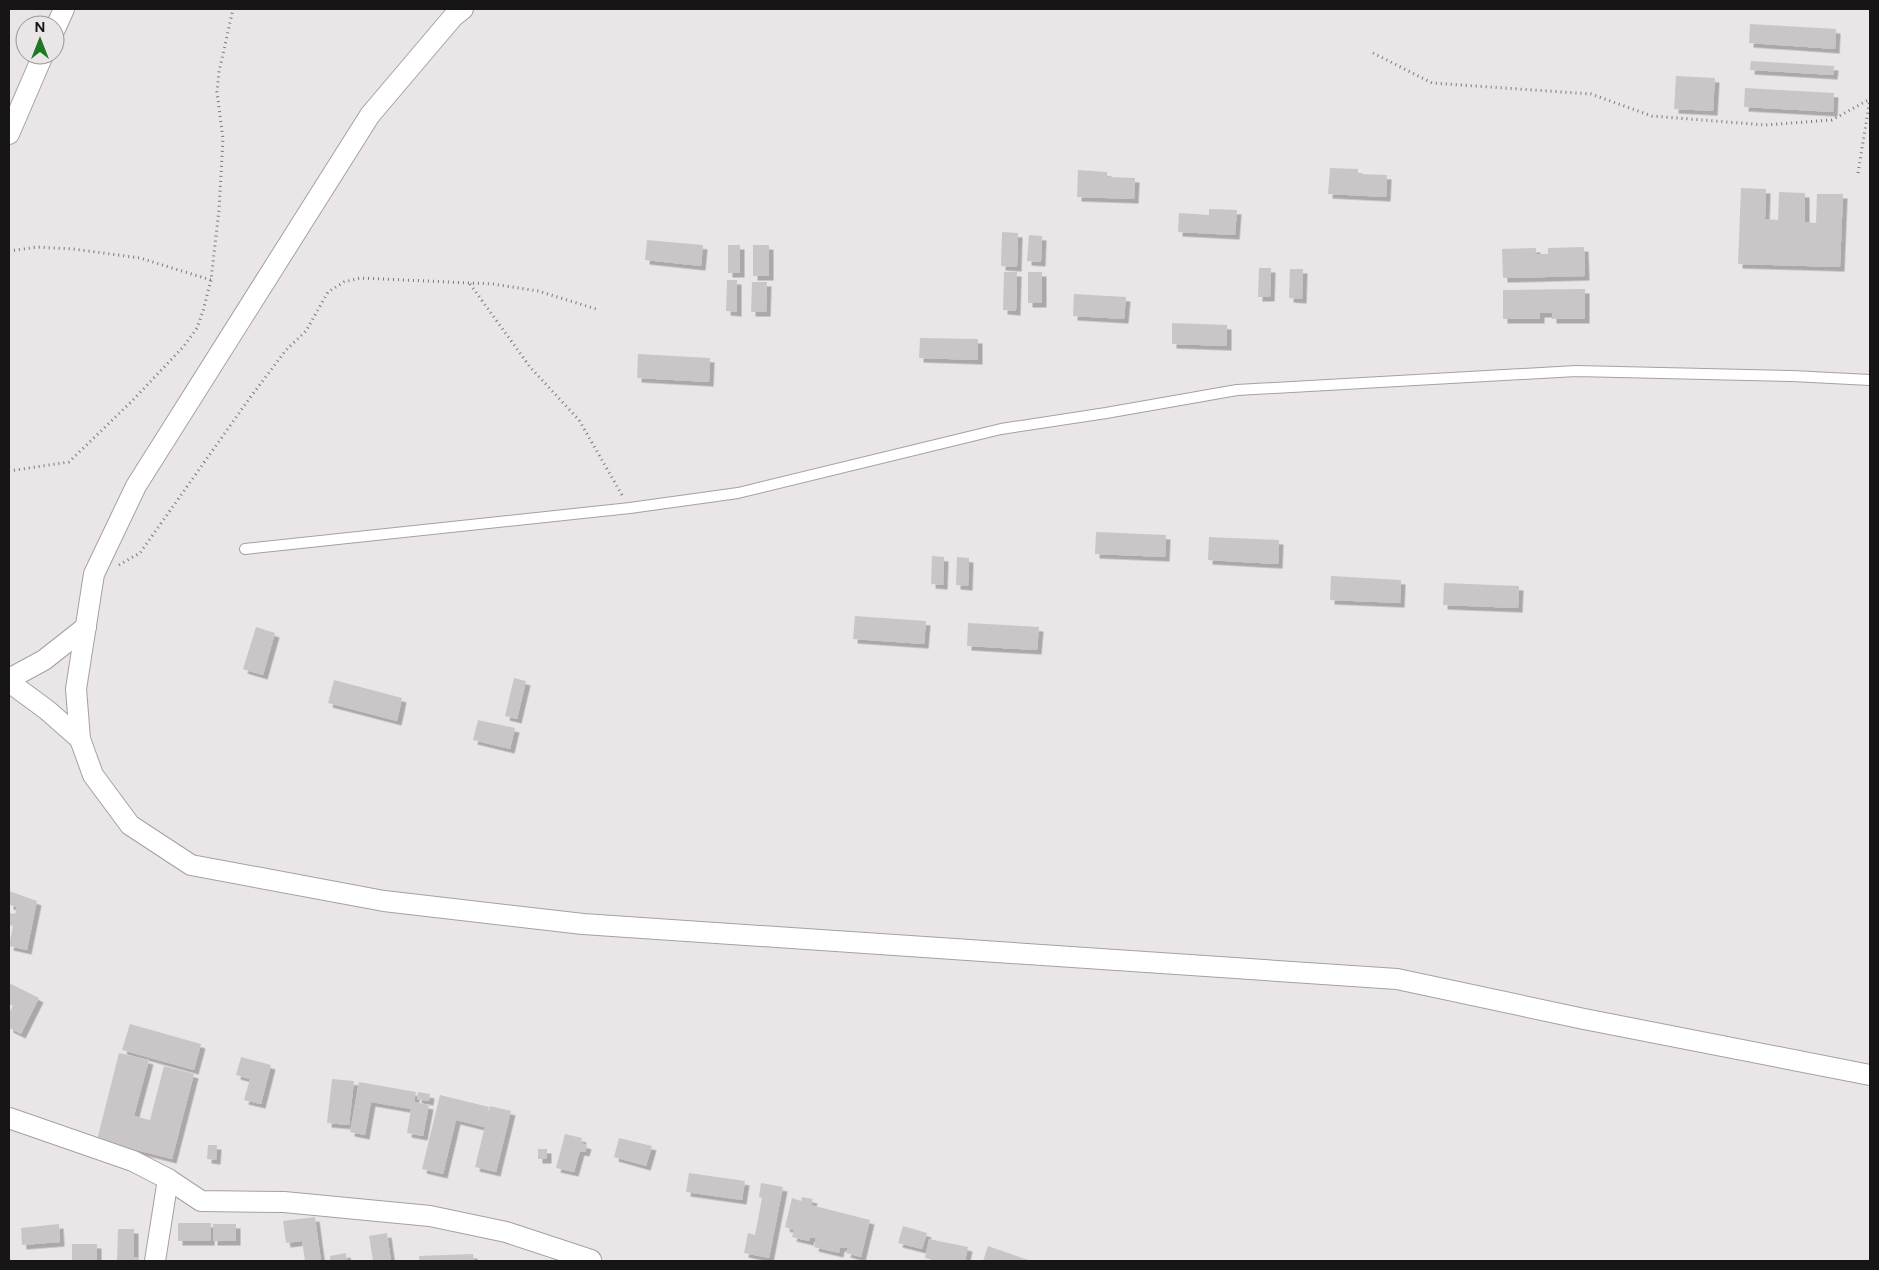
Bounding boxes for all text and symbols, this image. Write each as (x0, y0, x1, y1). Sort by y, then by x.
north arrow (15, 15, 65, 65)
text: N (35, 19, 45, 36)

